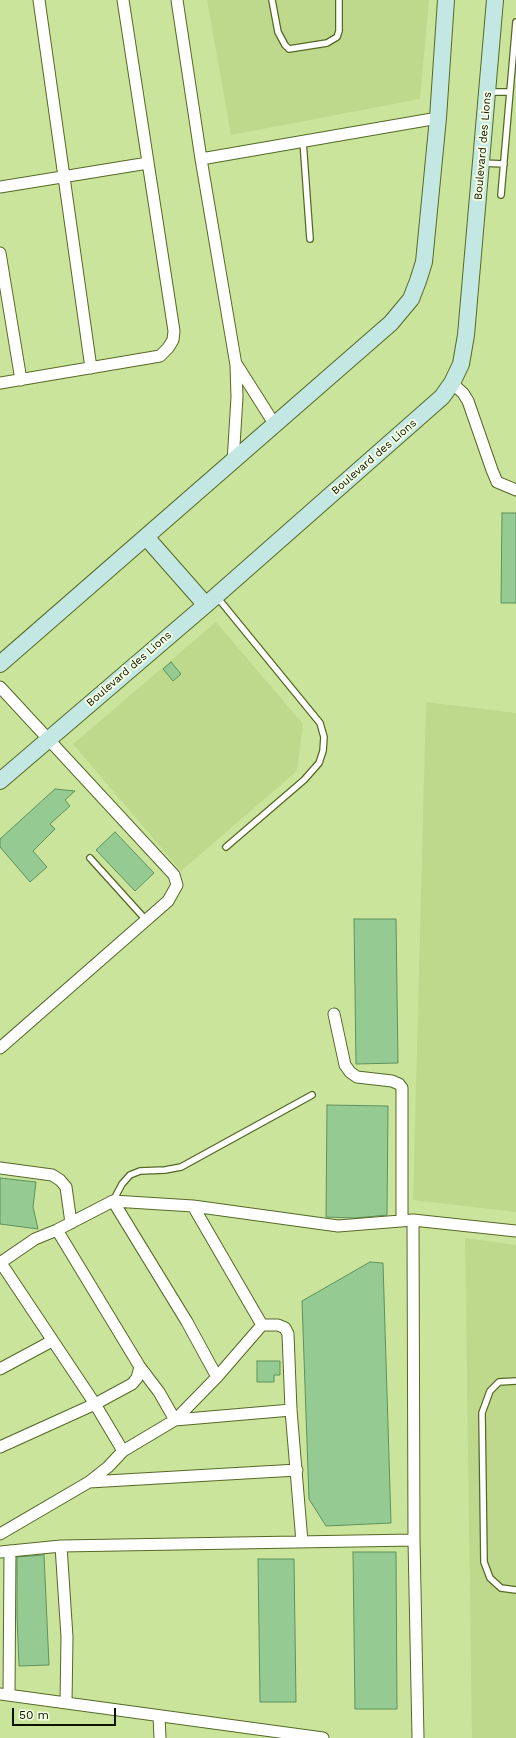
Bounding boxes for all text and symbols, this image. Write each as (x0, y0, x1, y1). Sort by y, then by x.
street label: Boulevard des Lions (472, 91, 494, 201)
street label: Boulevard des Lions (329, 416, 419, 498)
street label: Boulevard des Lions (84, 628, 174, 710)
scale bar (14, 1700, 118, 1726)
text: 50 m (19, 1708, 49, 1722)

